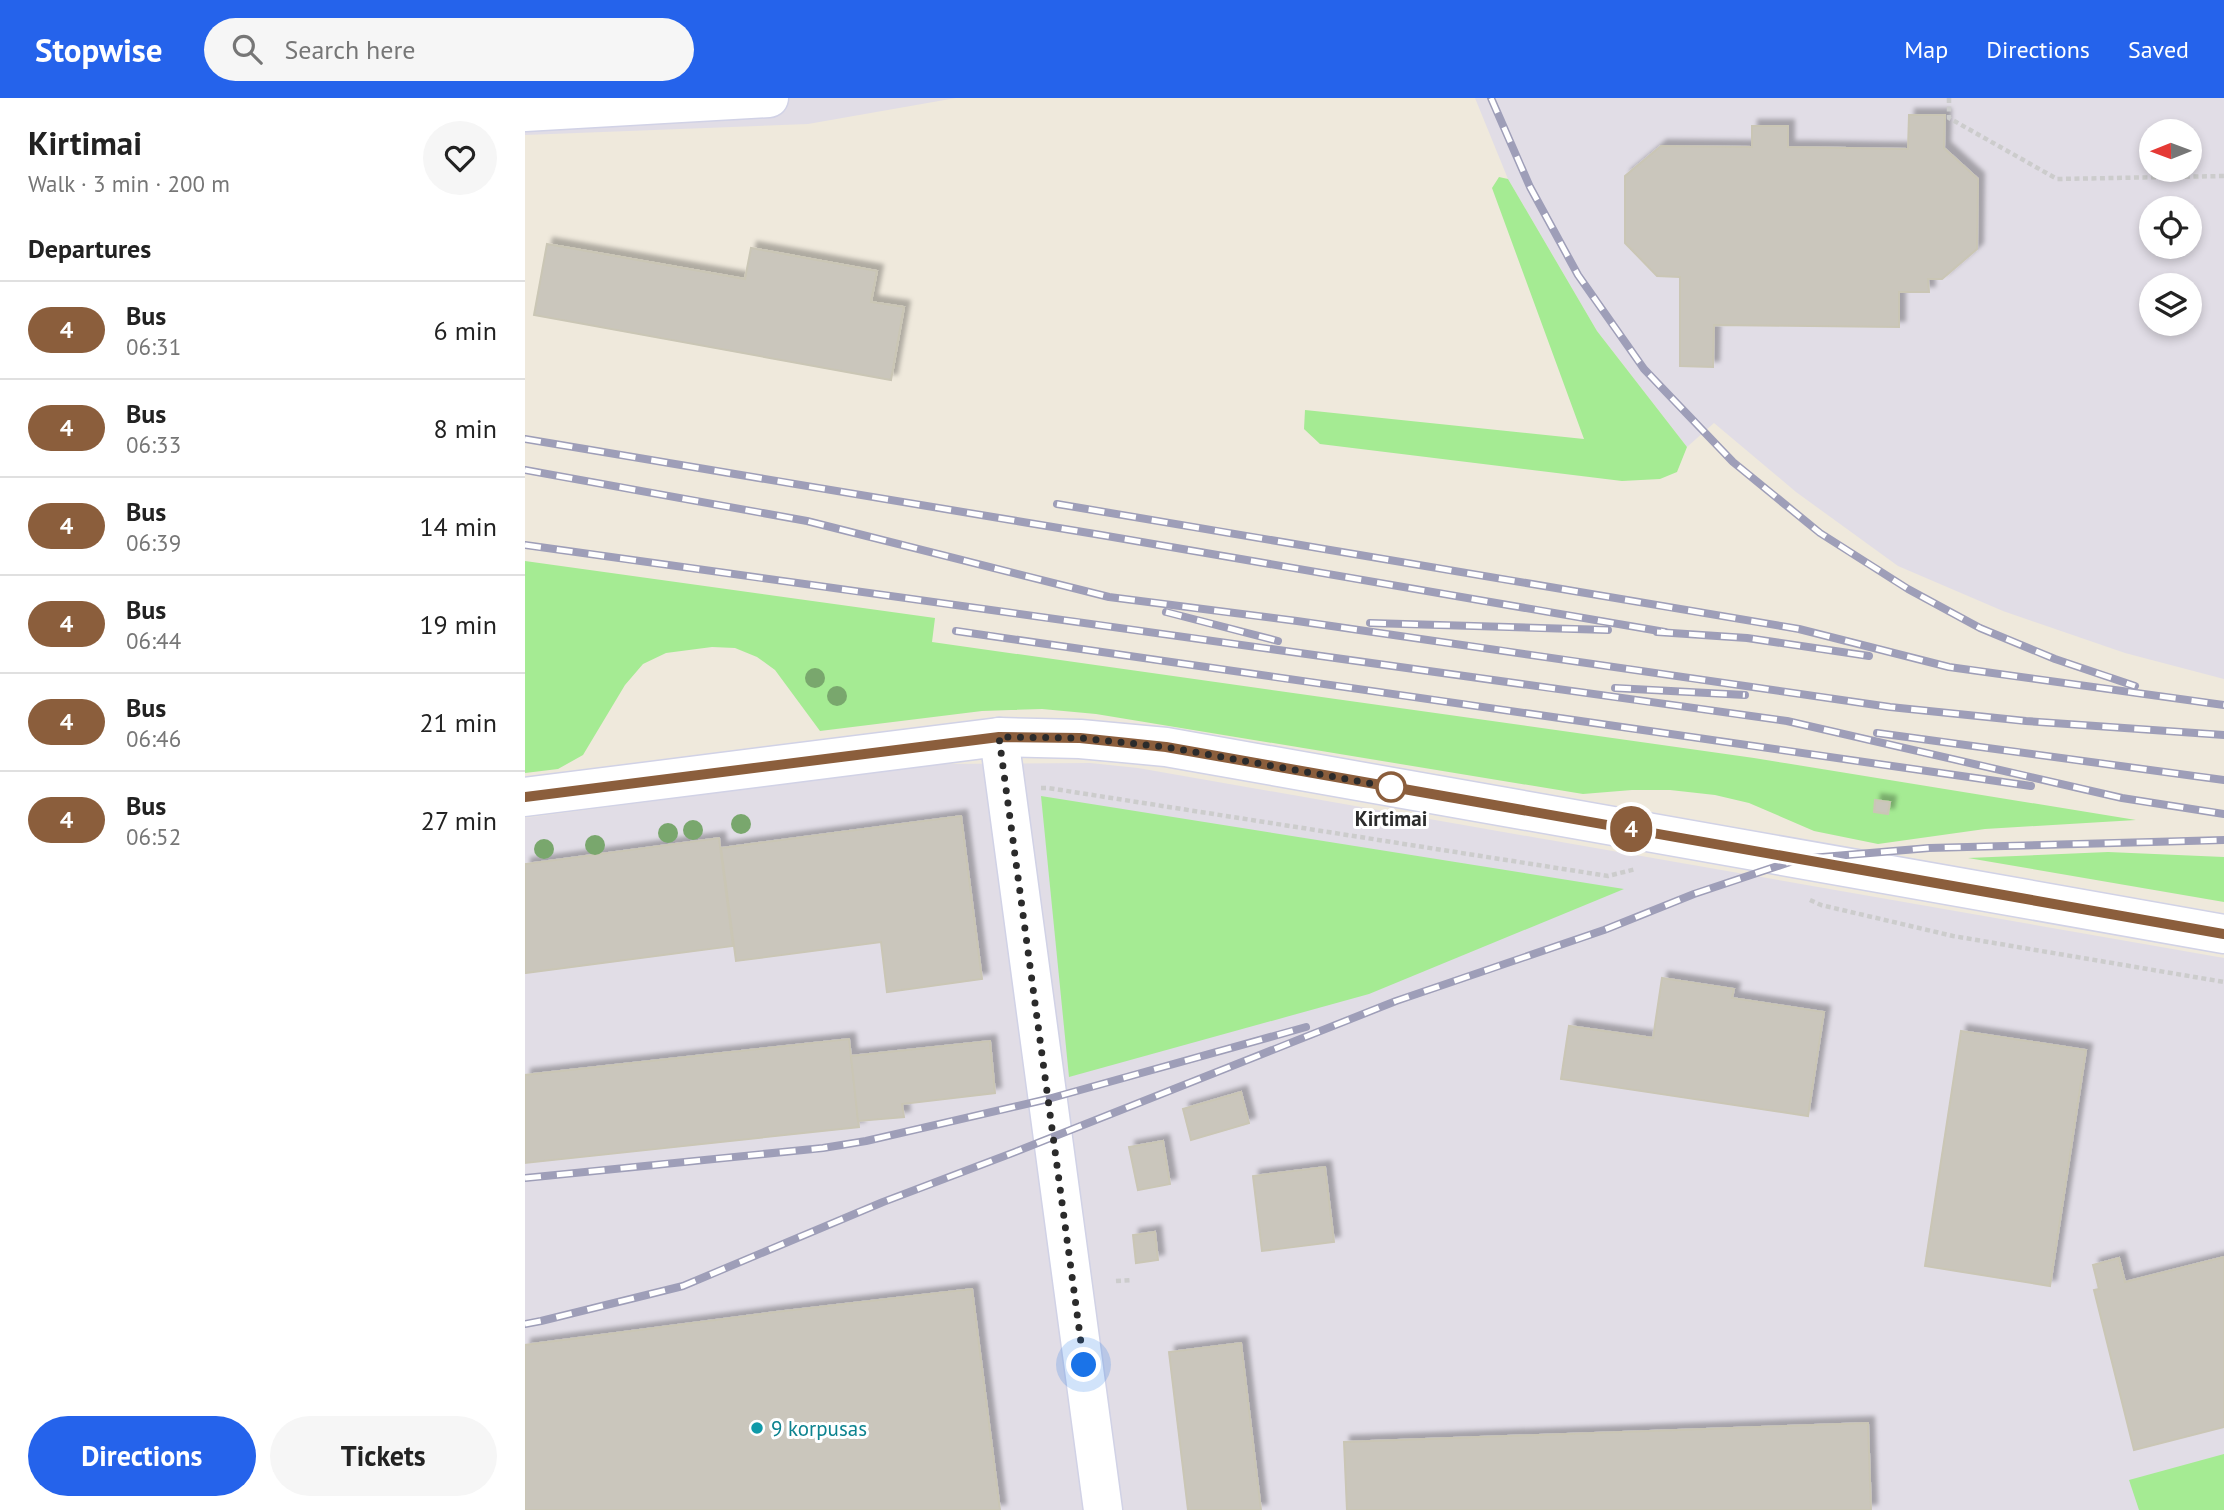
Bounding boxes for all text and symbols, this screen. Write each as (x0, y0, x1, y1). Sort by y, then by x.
search box (204, 18, 694, 81)
text: Stopwise (35, 28, 162, 71)
icon: search (228, 30, 266, 68)
text: Search here (284, 33, 416, 66)
text: Map (1904, 34, 1948, 65)
text: Directions (1986, 34, 2090, 65)
text: Saved (2128, 34, 2189, 65)
north arrow (2139, 119, 2201, 182)
map controls (2139, 119, 2202, 336)
text: Kirtimai (28, 121, 142, 164)
button: heart (423, 121, 497, 195)
text: Walk · 3 min · 200 m (28, 169, 230, 198)
button: locate (2139, 196, 2202, 259)
text: Departures (28, 232, 151, 265)
button: layers (2139, 273, 2202, 336)
text: Bus (126, 299, 166, 332)
text: 4 (60, 314, 73, 345)
text: 6 min (434, 314, 497, 347)
text: 06:31 (126, 332, 181, 361)
text: Bus (126, 397, 166, 430)
text: 4 (60, 412, 73, 443)
text: 8 min (434, 412, 497, 445)
text: 06:33 (126, 430, 181, 459)
text: Bus (126, 495, 166, 528)
text: 4 (60, 510, 73, 541)
text: 14 min (419, 510, 497, 543)
text: 06:39 (126, 528, 181, 557)
text: Bus (126, 593, 166, 626)
text: 4 (60, 608, 73, 639)
text: 19 min (419, 608, 497, 641)
text: 06:44 (126, 626, 181, 655)
text: Bus (126, 691, 166, 724)
text: 4 (60, 706, 73, 737)
text: 21 min (419, 706, 497, 739)
text: 06:46 (126, 724, 181, 753)
marker: Kirtimai (1376, 772, 1406, 802)
text: Bus (126, 789, 166, 822)
text: 4 (60, 804, 73, 835)
text: 27 min (421, 804, 497, 837)
place label: Kirtimai (1355, 805, 1427, 832)
line badge: 4 (1608, 806, 1654, 852)
text: 4 (1624, 813, 1638, 844)
text: 06:52 (126, 822, 181, 851)
your location (1066, 1347, 1101, 1382)
place label: 9 korpusas (771, 1415, 867, 1442)
button: Directions (28, 1416, 256, 1496)
button: Tickets (270, 1416, 497, 1496)
marker: 9 korpusas (749, 1420, 765, 1436)

